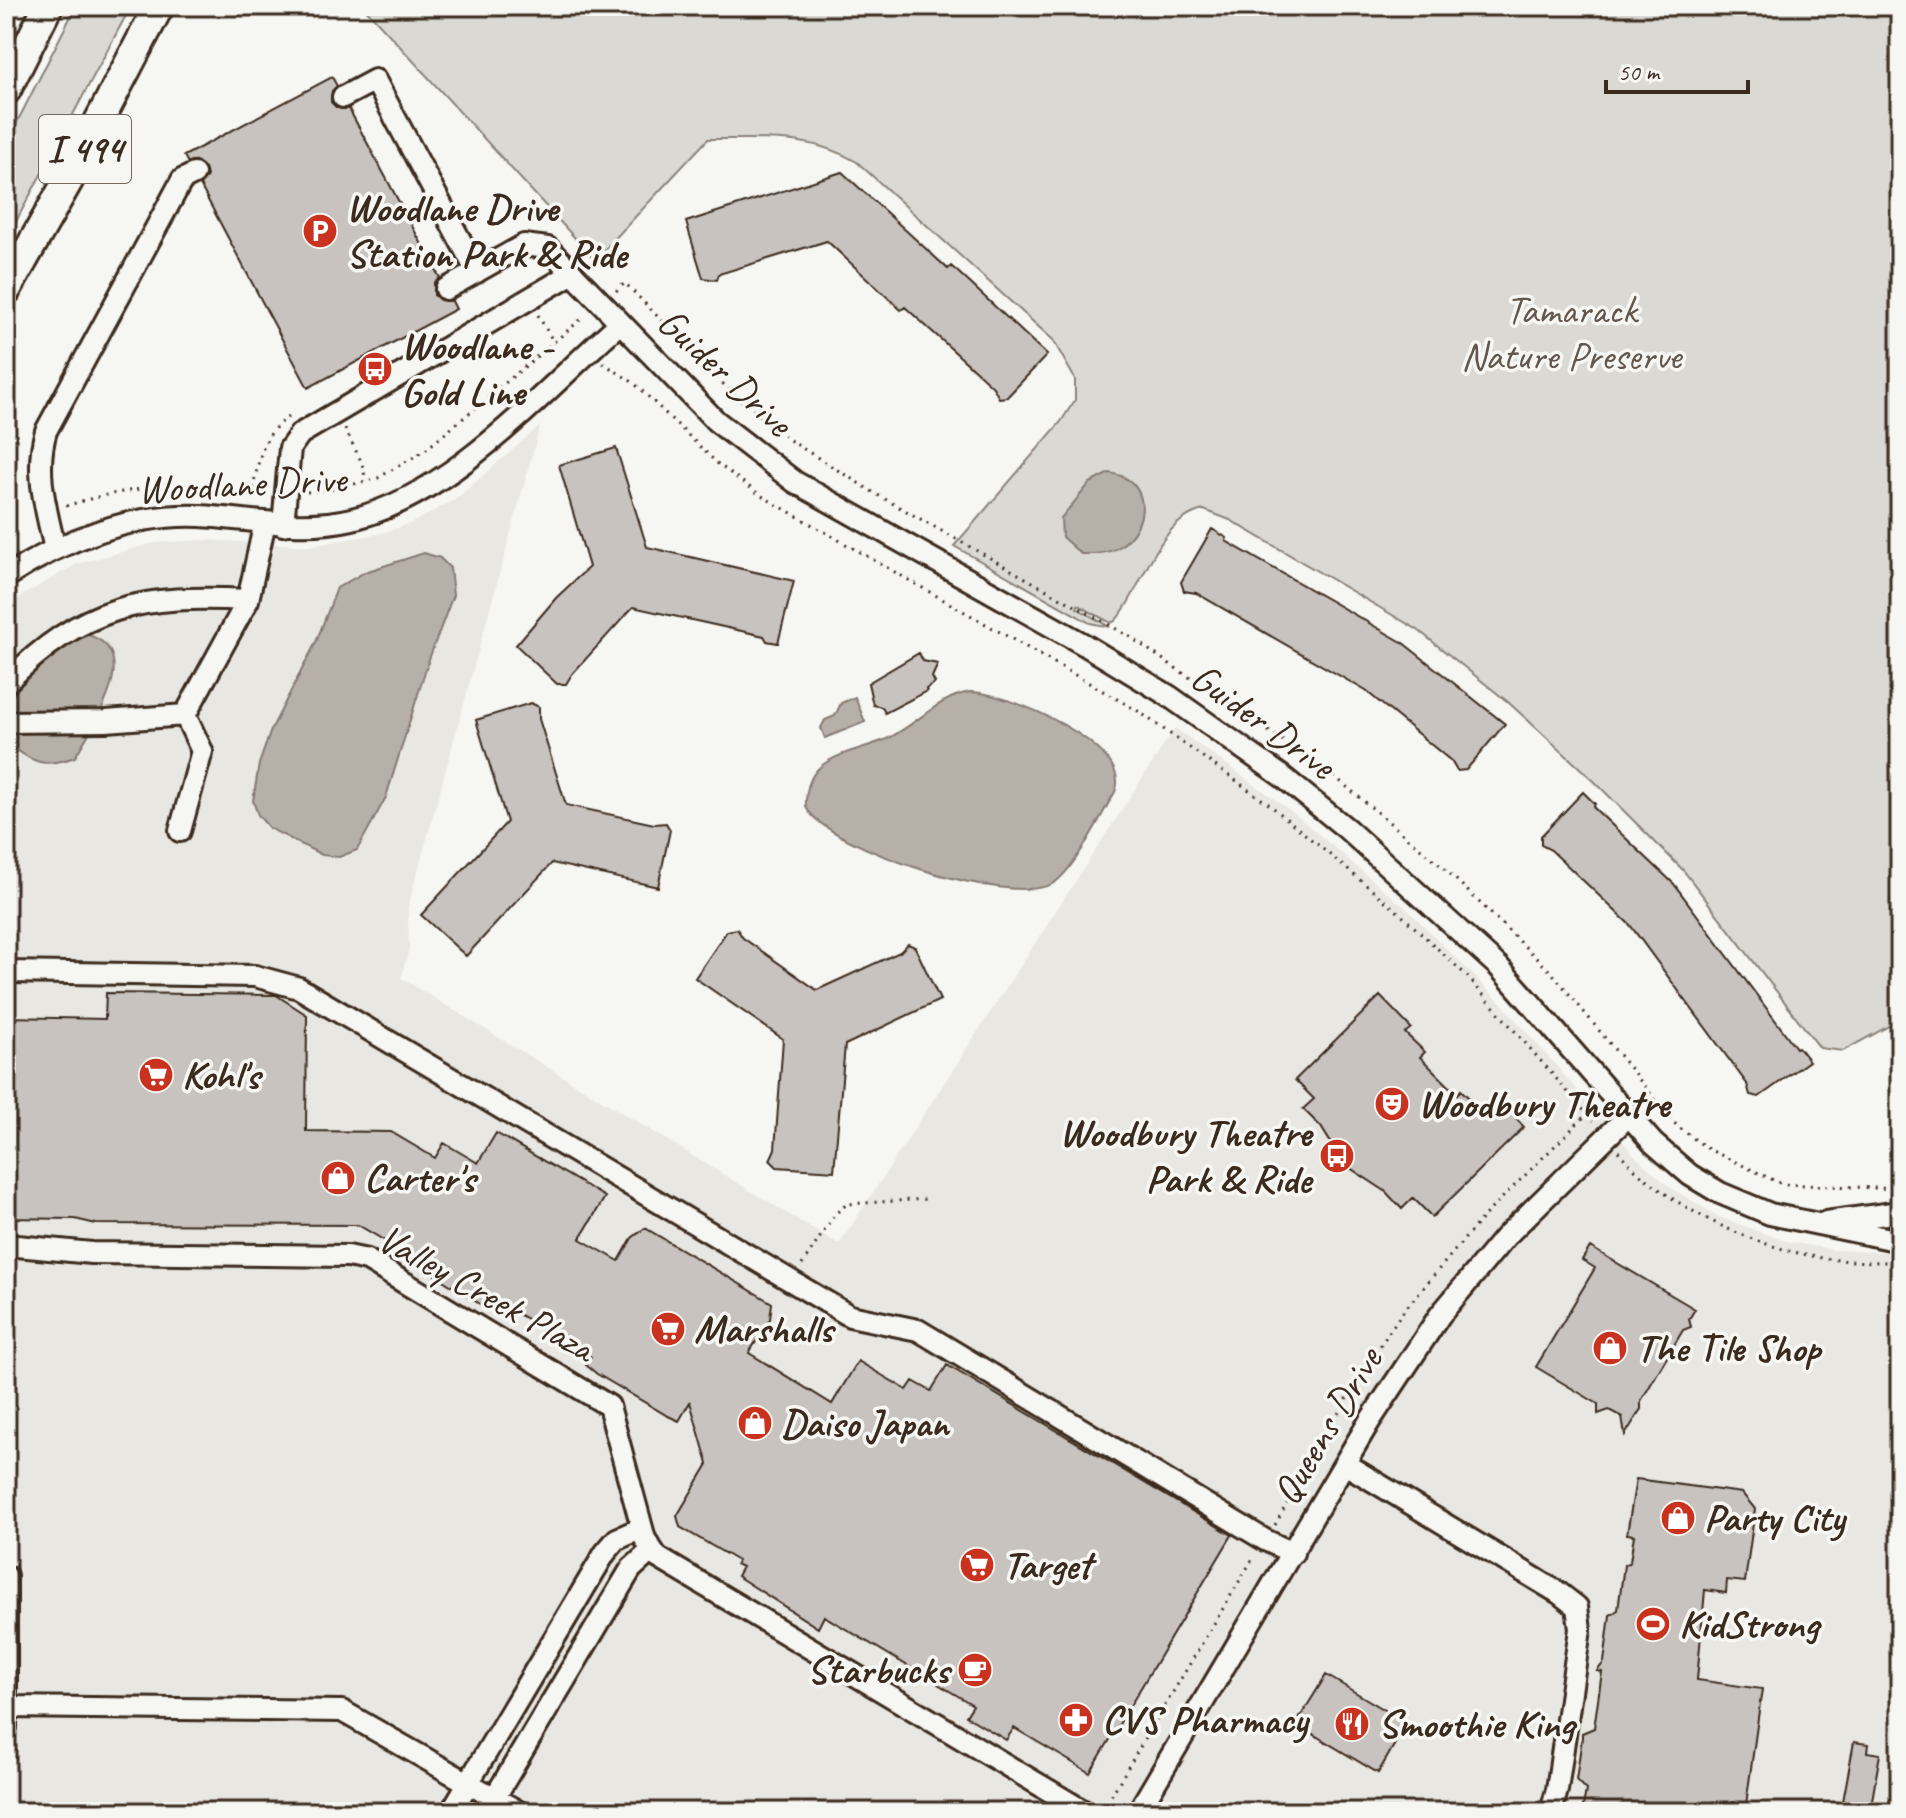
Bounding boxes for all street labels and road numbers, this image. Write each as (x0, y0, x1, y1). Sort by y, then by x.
road number: I 494 (39, 115, 131, 183)
street label: Guider Drive (647, 297, 805, 449)
street label: Woodlane Drive (137, 453, 350, 514)
street label: Guider Drive (1181, 652, 1347, 792)
street label: Valley Creek Plaza (369, 1213, 606, 1375)
street label: Queens Drive (1261, 1336, 1395, 1513)

